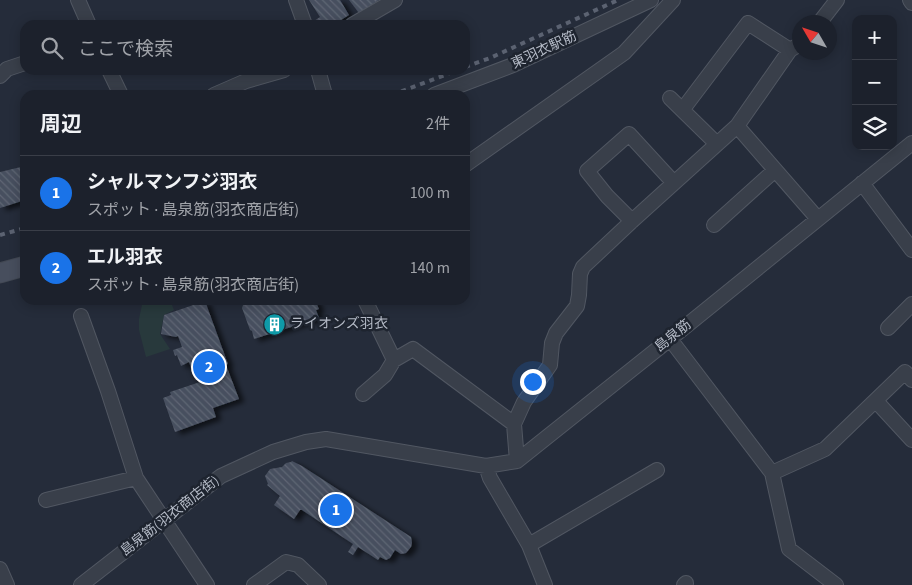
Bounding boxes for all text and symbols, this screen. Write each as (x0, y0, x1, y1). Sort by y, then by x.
north arrow (792, 15, 837, 60)
map controls (852, 15, 897, 150)
button: + (852, 15, 897, 60)
search box (20, 20, 470, 75)
street label: 東羽衣駅筋 (508, 26, 580, 74)
icon: search (38, 34, 66, 62)
text: ここで検索 (78, 36, 173, 63)
button: − (852, 60, 897, 105)
button: layers (852, 105, 897, 150)
text: 周辺 (40, 109, 82, 139)
text: 2件 (426, 113, 450, 135)
text: シャルマンフジ羽衣 (87, 169, 257, 196)
text: 1 (52, 182, 60, 204)
text: 100 m (410, 182, 450, 204)
text: スポット · 島泉筋(羽衣商店街) (87, 199, 299, 221)
text: エル羽衣 (87, 244, 163, 271)
text: 2 (52, 257, 60, 279)
text: 140 m (410, 257, 450, 279)
text: スポット · 島泉筋(羽衣商店街) (87, 274, 299, 296)
building icon: ライオンズ羽衣 (262, 312, 286, 336)
place label: ライオンズ羽衣 (290, 314, 388, 334)
street label: 島泉筋 (650, 315, 696, 357)
pin: 2 (193, 348, 225, 386)
your location (520, 369, 546, 395)
street label: 島泉筋(羽衣商店街) (116, 471, 224, 561)
pin: 1 (320, 491, 352, 529)

